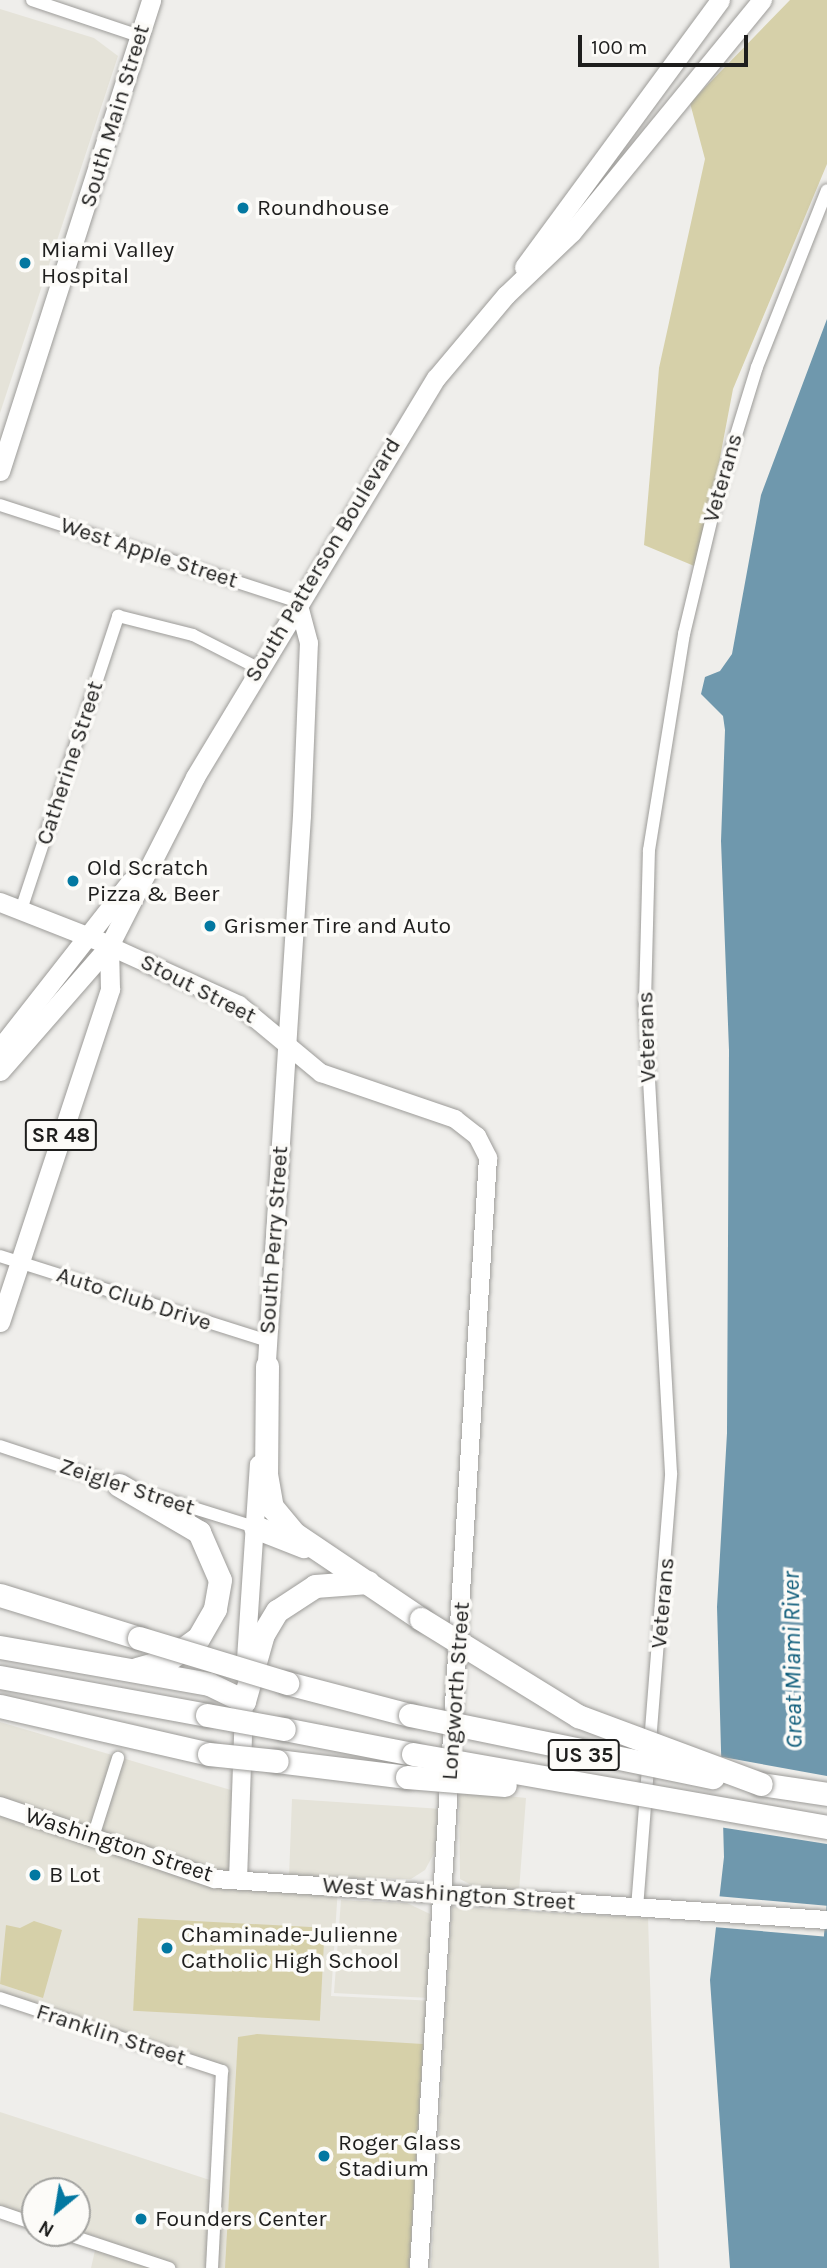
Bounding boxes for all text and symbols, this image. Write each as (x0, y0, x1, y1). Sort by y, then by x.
street label: South Main Street (74, 21, 156, 211)
scale bar (582, 21, 752, 65)
text: 100 m (591, 35, 648, 59)
place label: Roundhouse (257, 194, 389, 222)
marker: Roundhouse (235, 200, 251, 216)
place label: Miami Valley Hospital (41, 236, 174, 290)
marker: Miami Valley Hospital (15, 253, 35, 273)
street label: Veterans (697, 430, 749, 526)
street label: South Patterson Boulevard (239, 433, 407, 687)
street label: West Apple Street (57, 511, 241, 595)
street label: Catherine Street (31, 678, 109, 848)
place label: Old Scratch Pizza & Beer (87, 854, 219, 908)
marker: Old Scratch Pizza & Beer (65, 873, 81, 889)
place label: Grismer Tire and Auto (224, 912, 451, 940)
marker: Grismer Tire and Auto (202, 918, 218, 934)
street label: Stout Street (135, 948, 261, 1030)
street label: Veterans (632, 991, 662, 1083)
road number: SR 48 (24, 1118, 98, 1152)
street label: South Perry Street (254, 1145, 294, 1335)
street label: Auto Club Drive (53, 1261, 215, 1337)
street label: Zeigler Street (56, 1452, 198, 1522)
street label: Veterans (645, 1556, 681, 1650)
water label: Great Miami River (777, 1571, 809, 1749)
street label: Longworth Street (436, 1601, 476, 1781)
road number: US 35 (547, 1738, 621, 1772)
street label: Washington Street (22, 1802, 216, 1888)
place label: B Lot (49, 1861, 101, 1889)
marker: B Lot (27, 1867, 43, 1883)
street label: West Washington Street (321, 1871, 577, 1917)
place label: Chaminade-Julienne Catholic High School (181, 1921, 399, 1975)
marker: Chaminade-Julienne Catholic High School (159, 1940, 175, 1956)
street label: Franklin Street (33, 1998, 189, 2072)
place label: Roger Glass Stadium (338, 2129, 461, 2183)
marker: Roger Glass Stadium (316, 2148, 332, 2164)
north arrow (21, 2177, 91, 2247)
place label: Founders Center (155, 2205, 327, 2233)
marker: Founders Center (133, 2211, 149, 2227)
text: N (35, 2216, 58, 2241)

